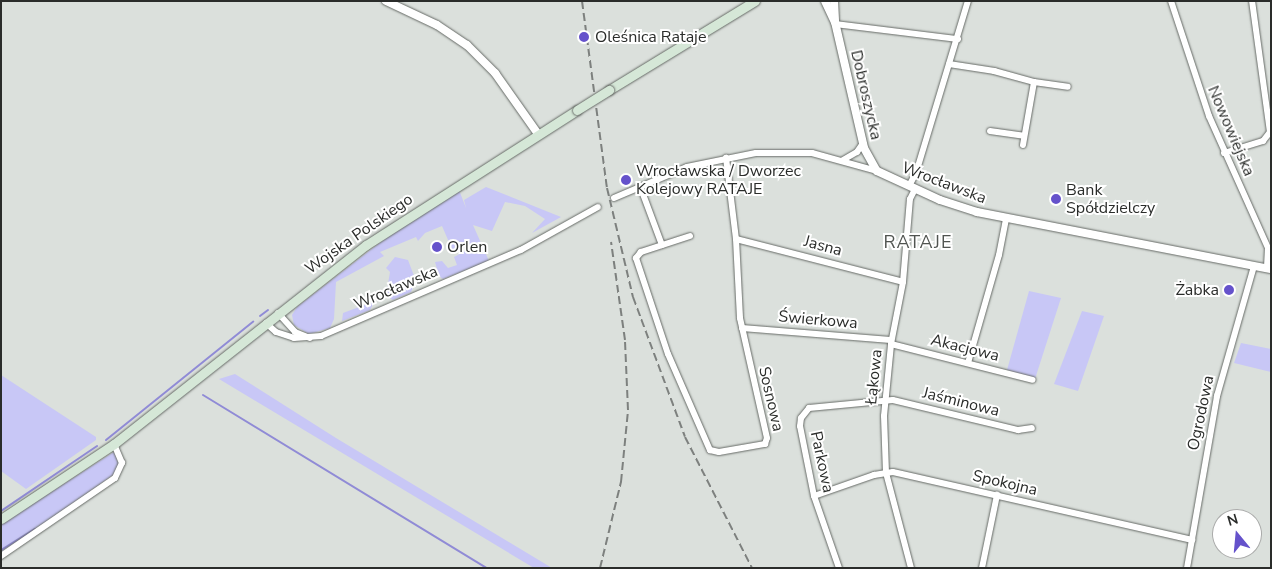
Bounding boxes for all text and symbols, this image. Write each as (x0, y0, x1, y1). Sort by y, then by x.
place label: Oleśnica Rataje (595, 27, 706, 47)
marker: Oleśnica Rataje (577, 30, 591, 44)
street label: Dobroszycka (846, 48, 886, 142)
street label: Nowowiejska (1203, 83, 1259, 179)
street label: Wrocławska (899, 158, 989, 208)
place label: Wrocławska / Dworzec Kolejowy RATAJE (636, 161, 801, 199)
marker: Wrocławska / Dworzec Kolejowy RATAJE (620, 174, 632, 186)
place label: Bank Spółdzielczy (1066, 180, 1155, 218)
street label: Wojska Polskiego (301, 190, 417, 278)
marker: Bank Spółdzielczy (1050, 193, 1062, 205)
district label: RATAJE (883, 231, 953, 253)
street label: Jasna (802, 232, 844, 260)
place label: Orlen (447, 237, 487, 257)
marker: Orlen (431, 241, 443, 253)
street label: Wrocławska (351, 262, 441, 314)
place label: Żabka (1176, 280, 1219, 300)
marker: Żabka (1223, 284, 1235, 296)
street label: Świerkowa (778, 307, 858, 333)
street label: Akacjowa (929, 330, 1001, 366)
street label: Łąkowa (862, 348, 886, 406)
street label: Sosnowa (754, 365, 788, 433)
street label: Ogrodowa (1184, 374, 1218, 452)
street label: Jaśminowa (921, 383, 1001, 421)
street label: Parkowa (806, 430, 838, 494)
street label: Spokojna (971, 466, 1039, 500)
north arrow (1212, 509, 1262, 559)
text: N (1225, 510, 1241, 531)

